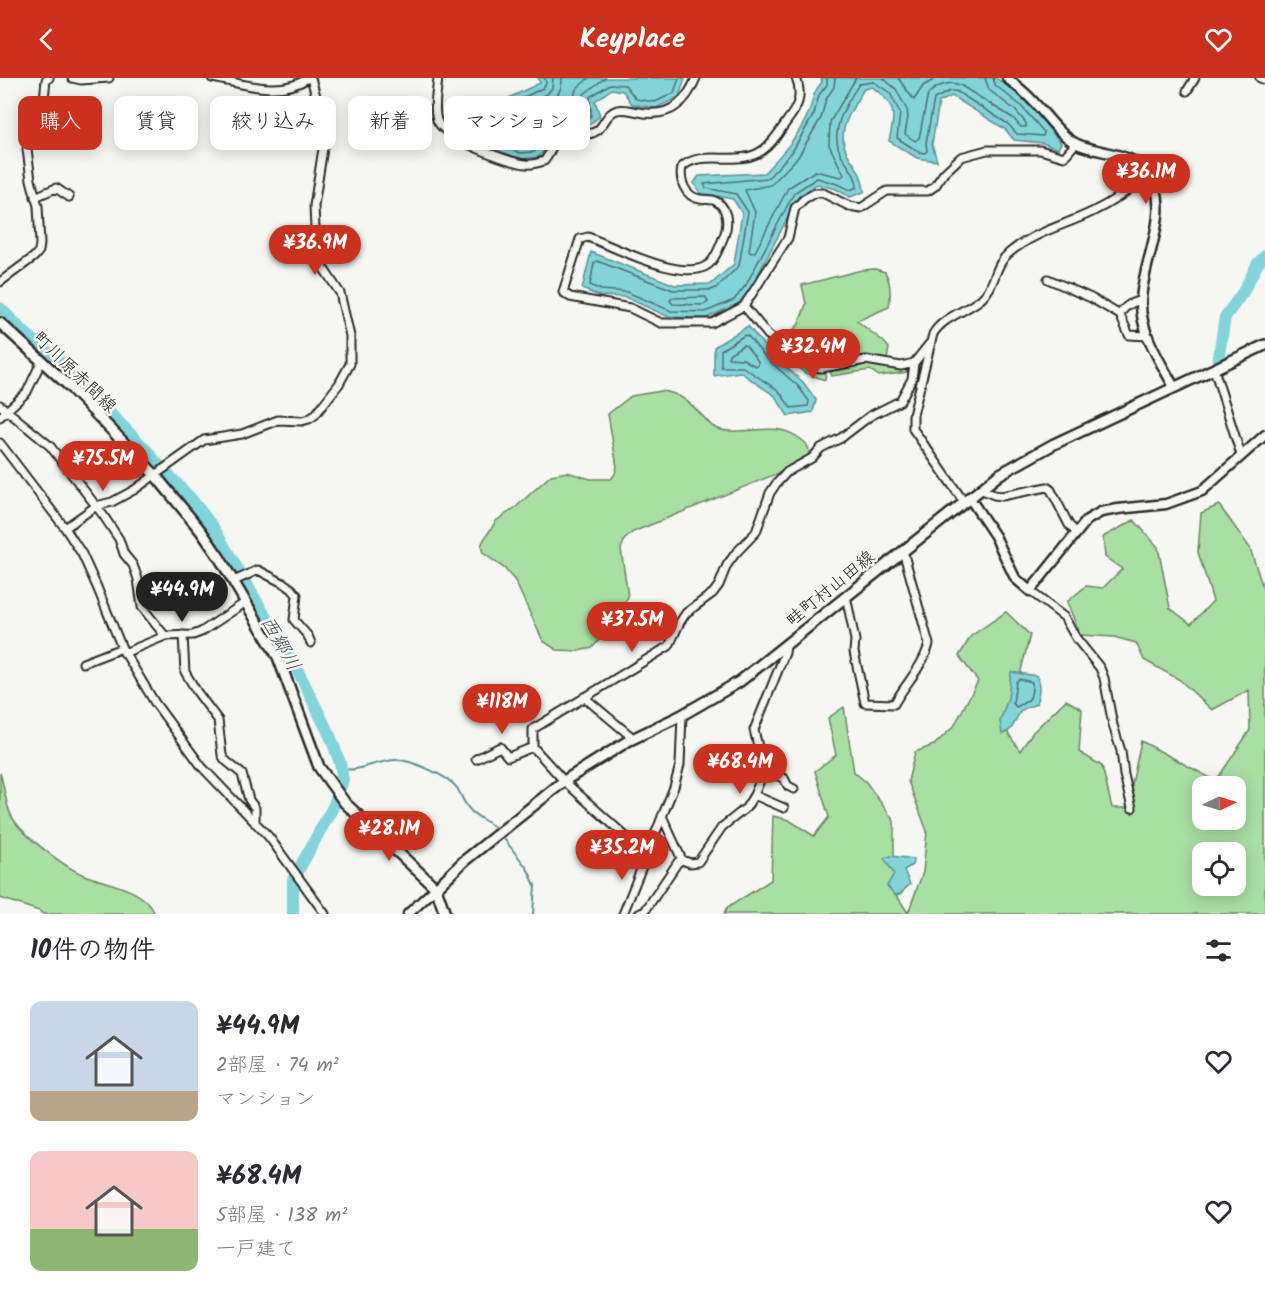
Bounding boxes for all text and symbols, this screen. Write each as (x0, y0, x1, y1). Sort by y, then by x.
text: Keyplace (580, 18, 685, 61)
icon: back (30, 23, 63, 56)
icon: heart (1202, 23, 1235, 56)
chip: 購入 (18, 96, 102, 150)
chip: 賃貸 (114, 96, 198, 150)
chip: 絞り込み (210, 96, 336, 150)
chip: 新着 (348, 96, 432, 150)
chip: マンション (444, 96, 590, 150)
pin: ¥36.1M (1097, 154, 1195, 205)
text: ¥36.1M (1116, 157, 1176, 189)
pin: ¥36.9M (266, 225, 364, 276)
text: ¥36.9M (283, 228, 347, 260)
street label: 町川原赤間線 (25, 325, 123, 421)
pin: ¥32.4M (764, 329, 862, 380)
text: ¥32.4M (780, 332, 846, 364)
pin: ¥75.5M (54, 441, 152, 492)
text: ¥75.5M (72, 444, 134, 476)
street label: 畦町村山田線 (780, 544, 882, 634)
pin: ¥44.9M (133, 572, 231, 623)
text: ¥44.9M (150, 575, 214, 607)
pin: ¥37.5M (583, 602, 681, 653)
text: ¥37.5M (601, 605, 663, 637)
water label: 西郷川 (250, 610, 308, 678)
pin: ¥118M (460, 684, 544, 735)
text: ¥118M (476, 687, 528, 719)
pin: ¥68.4M (691, 744, 789, 795)
text: ¥68.4M (707, 747, 773, 779)
north arrow (1192, 776, 1246, 830)
map controls (1192, 776, 1246, 896)
pin: ¥28.1M (340, 811, 438, 862)
text: ¥28.1M (358, 814, 420, 846)
pin: ¥35.2M (573, 830, 671, 881)
text: ¥35.2M (590, 833, 654, 865)
button: locate (1192, 842, 1246, 896)
text: 10件の物件 (30, 930, 155, 972)
icon: filters (1202, 934, 1235, 967)
text: ¥44.9M (216, 1006, 299, 1048)
icon: home (78, 1025, 150, 1097)
icon: heart (1202, 1045, 1235, 1078)
text: 2部屋 · 74 m² (216, 1050, 339, 1082)
text: マンション (216, 1084, 315, 1116)
text: ¥68.4M (216, 1156, 301, 1198)
icon: home (78, 1175, 150, 1247)
icon: heart (1202, 1195, 1235, 1228)
text: 5部屋 · 138 m² (216, 1200, 347, 1232)
text: 一戸建て (216, 1234, 296, 1266)

